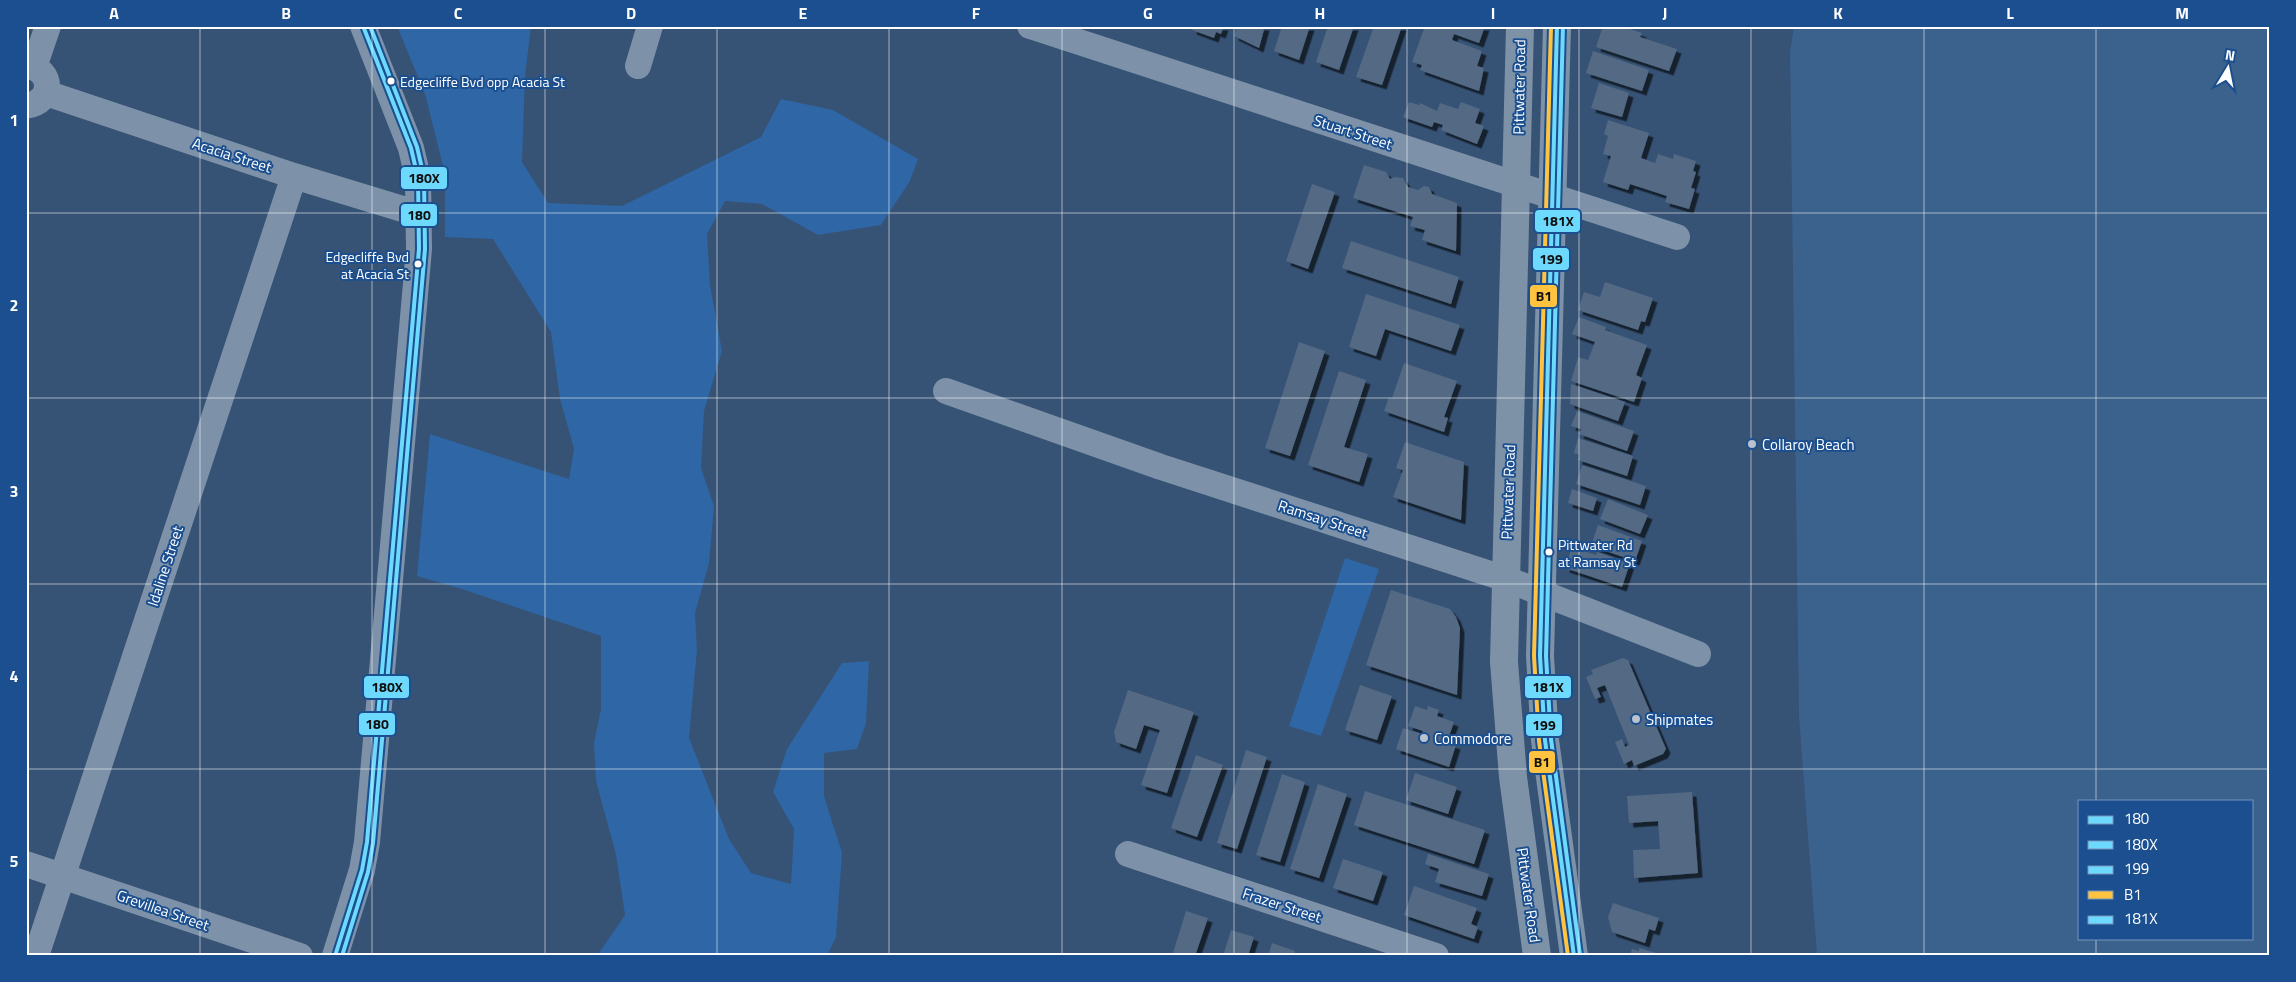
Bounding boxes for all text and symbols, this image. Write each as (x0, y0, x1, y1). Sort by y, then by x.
text: A (109, 1, 119, 25)
text: B (281, 1, 291, 25)
text: C (454, 1, 463, 25)
text: D (626, 1, 636, 25)
text: E (799, 1, 808, 25)
text: F (972, 1, 981, 25)
text: G (1143, 1, 1153, 25)
text: H (1315, 1, 1325, 25)
text: I (1491, 1, 1495, 25)
text: J (1663, 1, 1667, 25)
text: K (1833, 1, 1843, 25)
text: L (2006, 1, 2014, 25)
text: M (2175, 1, 2189, 25)
street label: Pittwater Road (1507, 39, 1531, 135)
north arrow (2204, 42, 2254, 92)
text: N (2224, 44, 2237, 66)
place label: Edgecliffe Bvd opp Acacia St (400, 71, 565, 92)
marker: Edgecliffe Bvd opp Acacia St (386, 76, 396, 86)
text: 1 (10, 108, 18, 132)
street label: Stuart Street (1311, 109, 1396, 156)
street label: Acacia Street (189, 131, 275, 179)
line badge: 180X (400, 166, 448, 190)
text: 180X (408, 167, 440, 188)
line badge: 180 (400, 203, 438, 227)
text: 180 (407, 204, 431, 225)
line badge: 181X (1534, 209, 1581, 233)
text: 181X (1542, 210, 1574, 231)
place label: Edgecliffe Bvd at Acacia St (325, 246, 409, 284)
line badge: 199 (1532, 247, 1570, 271)
text: 199 (1539, 248, 1563, 269)
marker: Edgecliffe Bvd at Acacia St (413, 259, 423, 269)
line badge: B1 (1529, 284, 1558, 308)
text: B1 (1536, 285, 1552, 306)
text: 2 (10, 293, 18, 317)
place label: Collaroy Beach (1762, 433, 1855, 456)
marker: Collaroy Beach (1746, 438, 1758, 450)
street label: Pittwater Road (1495, 444, 1521, 540)
text: 3 (10, 479, 18, 503)
street label: Ramsay Street (1275, 494, 1371, 545)
street label: Idaline Street (141, 522, 189, 609)
place label: Pittwater Rd at Ramsay St (1558, 534, 1636, 572)
marker: Pittwater Rd at Ramsay St (1544, 547, 1554, 557)
text: 4 (10, 664, 19, 688)
line badge: 180X (363, 675, 410, 699)
line badge: 181X (1524, 675, 1572, 699)
text: 180X (371, 676, 403, 697)
text: 181X (1532, 676, 1564, 697)
place label: Shipmates (1646, 708, 1713, 731)
line badge: 180 (358, 712, 396, 736)
text: 180 (365, 713, 389, 734)
line badge: 199 (1525, 713, 1563, 737)
marker: Shipmates (1630, 713, 1642, 725)
text: 199 (1532, 714, 1556, 735)
place label: Commodore (1434, 727, 1511, 750)
marker: Commodore (1418, 732, 1430, 744)
line badge: B1 (1528, 750, 1556, 774)
text: B1 (1534, 751, 1550, 772)
legend (2078, 800, 2254, 940)
text: 180 (2124, 807, 2149, 830)
text: 180X (2124, 833, 2158, 856)
street label: Pittwater Road (1511, 846, 1547, 944)
text: 5 (10, 849, 19, 873)
text: 199 (2124, 857, 2149, 880)
street label: Frazer Street (1240, 881, 1325, 929)
street label: Grevillea Street (114, 883, 213, 937)
text: B1 (2124, 883, 2142, 906)
text: 181X (2124, 907, 2158, 930)

